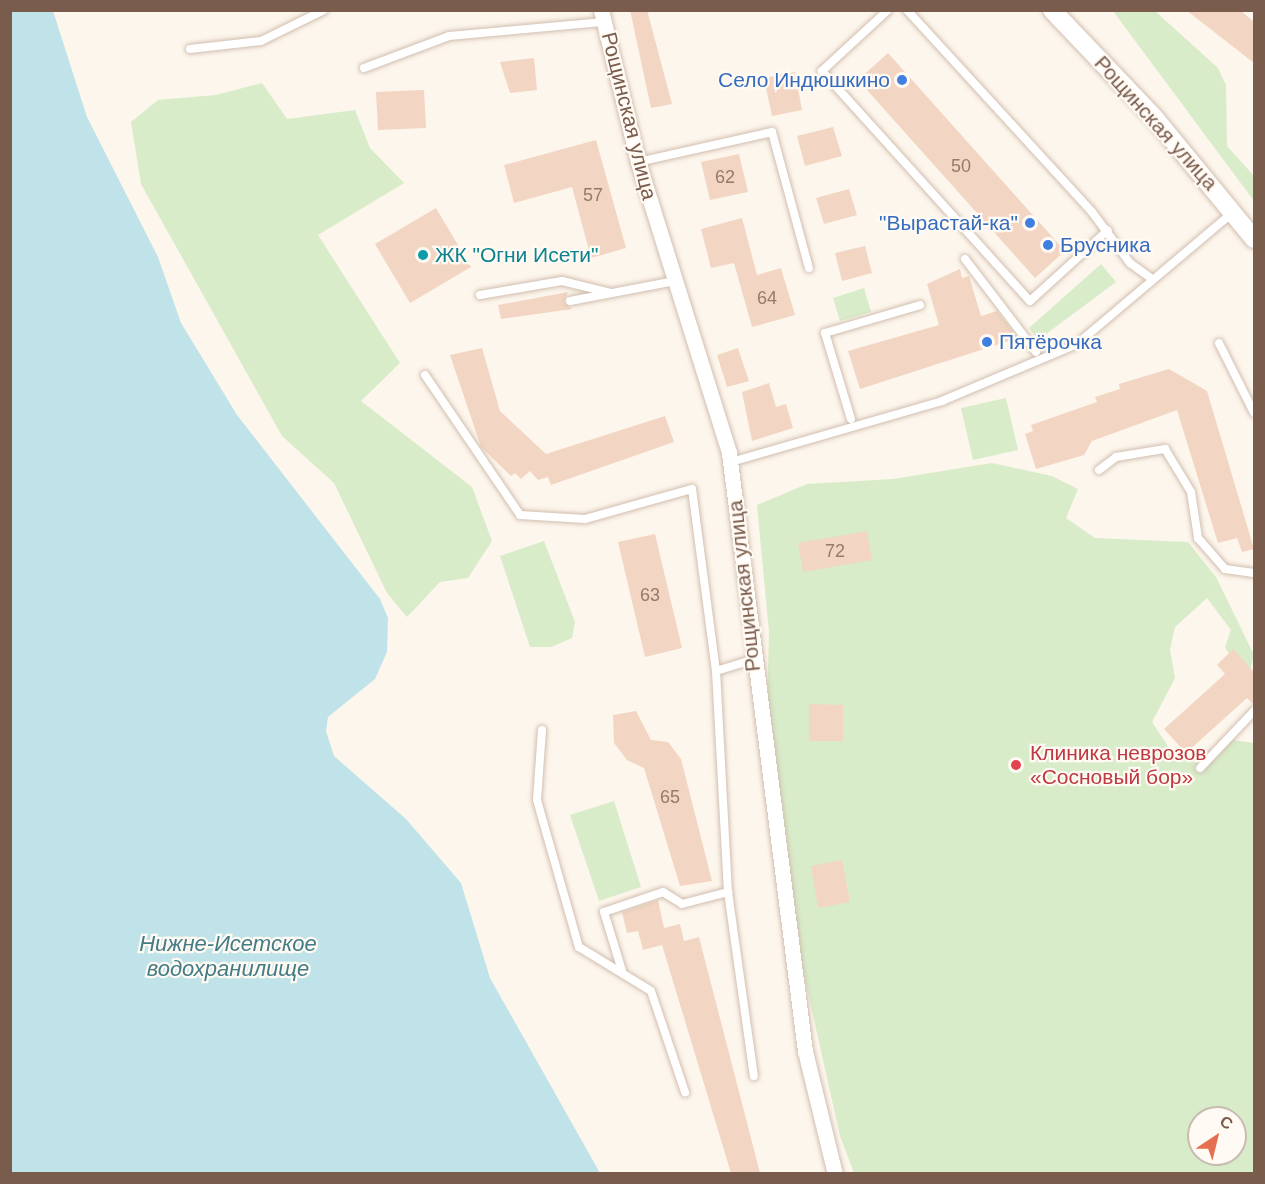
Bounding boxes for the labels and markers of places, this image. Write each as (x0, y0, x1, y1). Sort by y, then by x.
place label: Село Индюшкино (718, 67, 890, 93)
marker: Село Индюшкино (895, 73, 909, 87)
place label: "Вырастай-ка" (879, 210, 1018, 236)
marker: "Вырастай-ка" (1023, 216, 1037, 230)
place label: Брусника (1060, 232, 1151, 258)
marker: Брусника (1041, 238, 1055, 252)
place label: ЖК "Огни Исети" (435, 242, 598, 268)
marker: ЖК "Огни Исети" (416, 248, 430, 262)
place label: Пятёрочка (999, 329, 1102, 355)
marker: Пятёрочка (980, 335, 994, 349)
place label: Клиника неврозов «Сосновый бор» (1030, 740, 1206, 790)
marker: Клиника неврозов «Сосновый бор» (1007, 756, 1025, 774)

